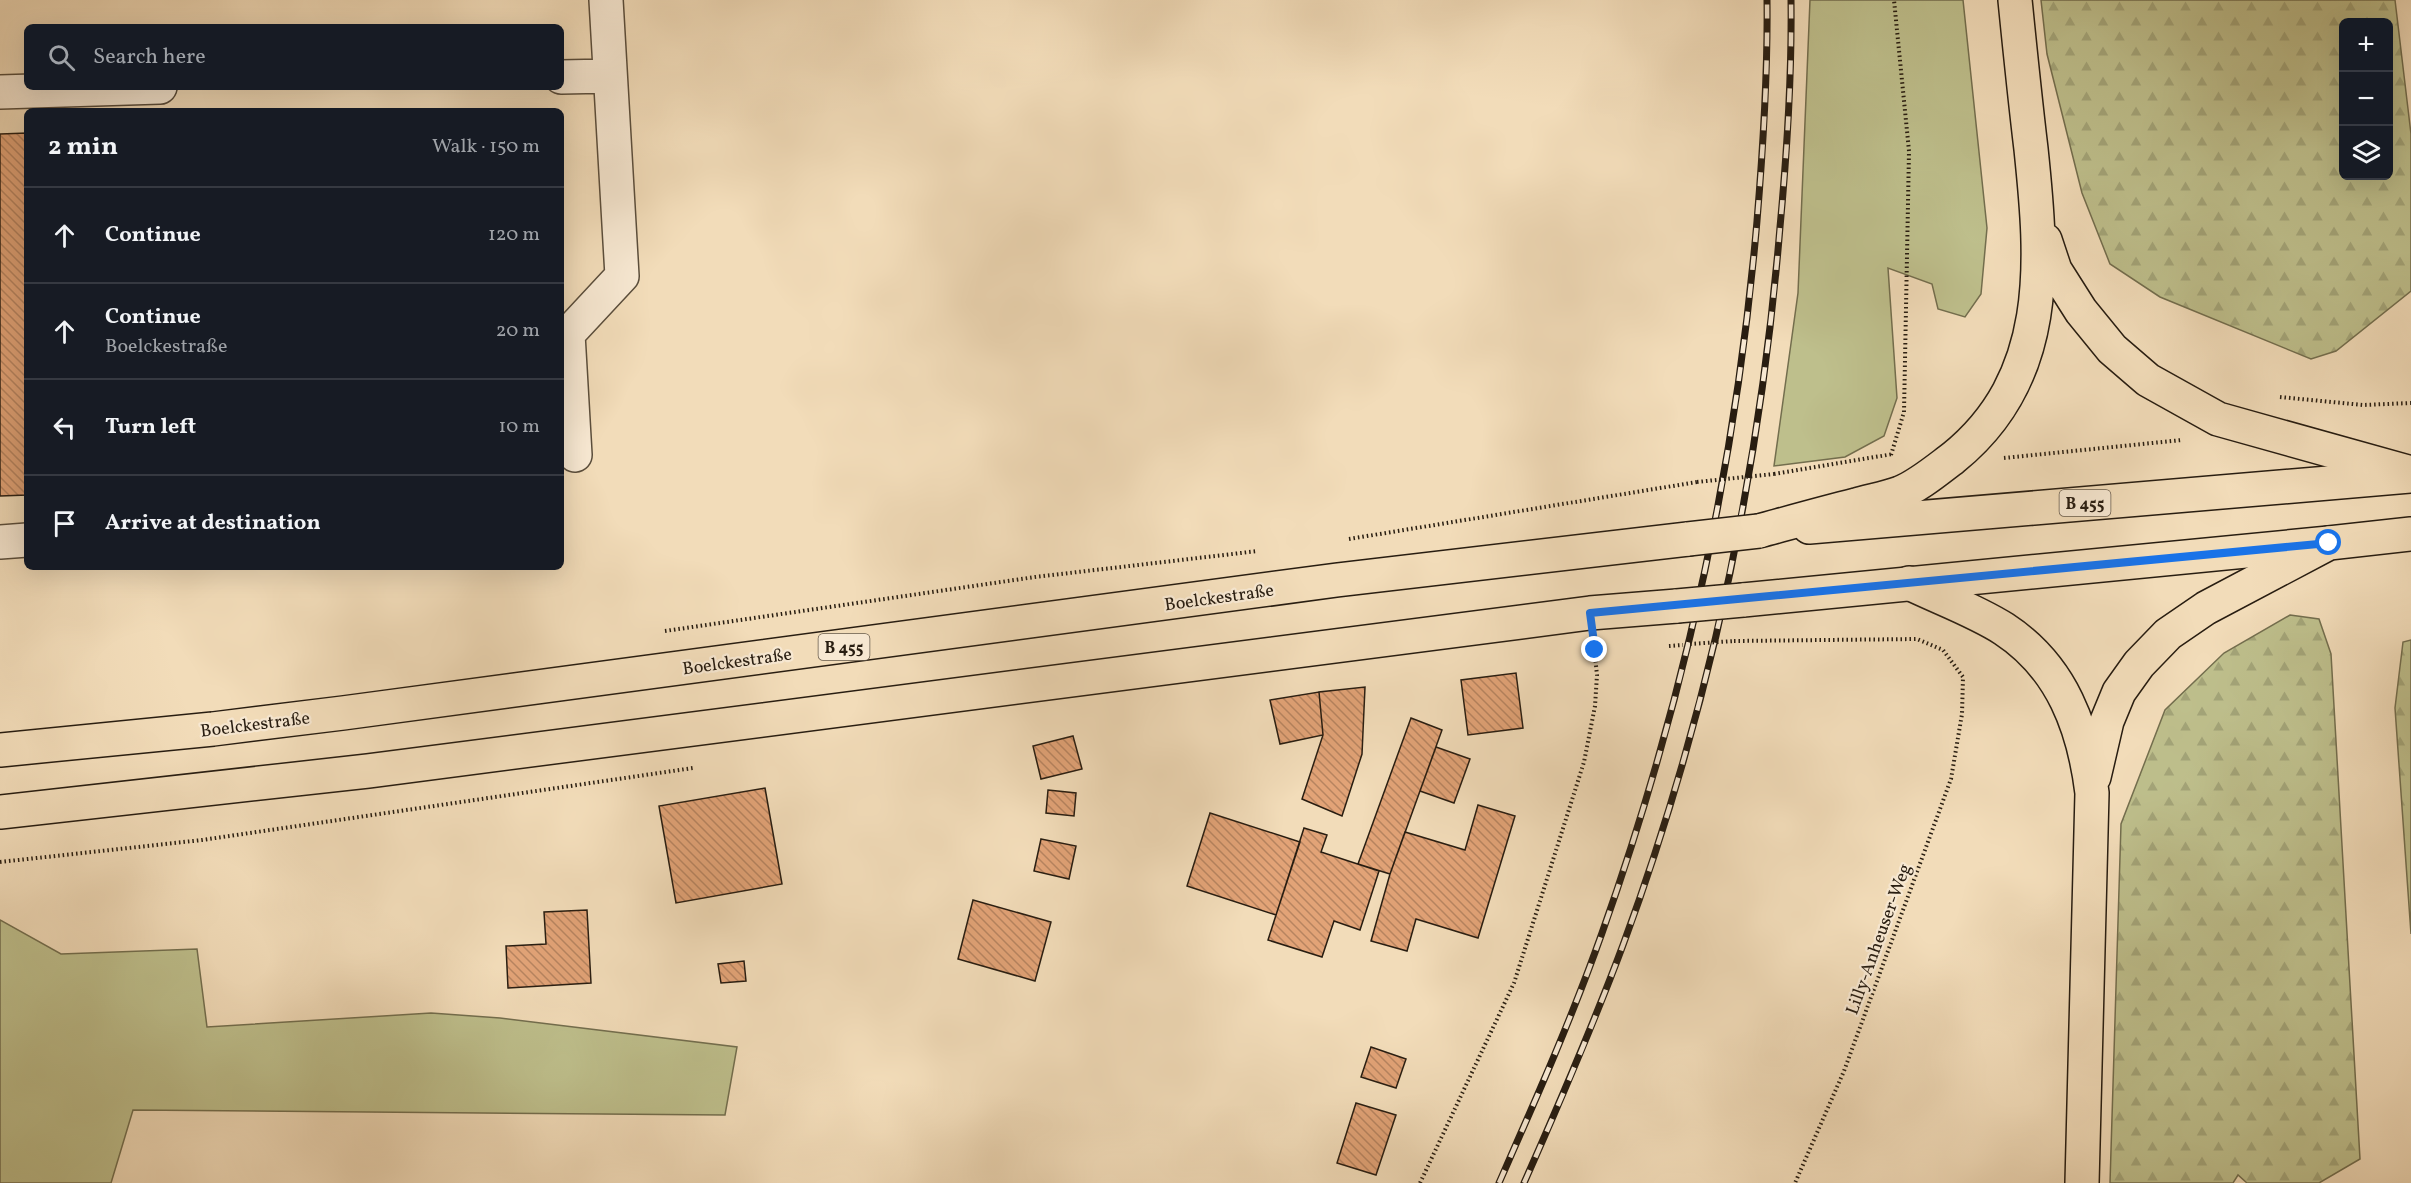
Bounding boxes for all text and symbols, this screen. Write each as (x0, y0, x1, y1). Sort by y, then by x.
map controls (2339, 18, 2393, 180)
button: + (2339, 18, 2393, 72)
search box (24, 24, 564, 90)
icon: search (45, 41, 78, 74)
text: Search here (93, 42, 206, 73)
button: − (2339, 72, 2393, 126)
button: layers (2339, 126, 2393, 180)
text: 2 min (48, 129, 118, 165)
text: Walk · 150 m (432, 133, 540, 161)
icon: ahead (48, 219, 81, 252)
text: Continue (105, 220, 201, 251)
text: 120 m (488, 221, 540, 249)
text: Continue (105, 302, 201, 333)
icon: ahead (48, 315, 81, 348)
text: 20 m (496, 317, 540, 345)
text: Boelckestraße (105, 333, 227, 361)
icon: left (48, 411, 81, 444)
text: Turn left (105, 412, 196, 443)
text: 10 m (499, 413, 540, 441)
road number: B 455 (2060, 490, 2110, 516)
icon: arrive (48, 507, 81, 540)
text: Arrive at destination (105, 508, 321, 539)
route start (2315, 529, 2341, 555)
street label: Boelckestraße (1163, 578, 1276, 619)
road number: B 455 (818, 634, 870, 660)
route end (1581, 636, 1607, 662)
street label: Boelckestraße (681, 642, 794, 683)
street label: Boelckestraße (199, 706, 311, 745)
street label: Lilly-Anheuser-Weg (1840, 860, 1918, 1019)

